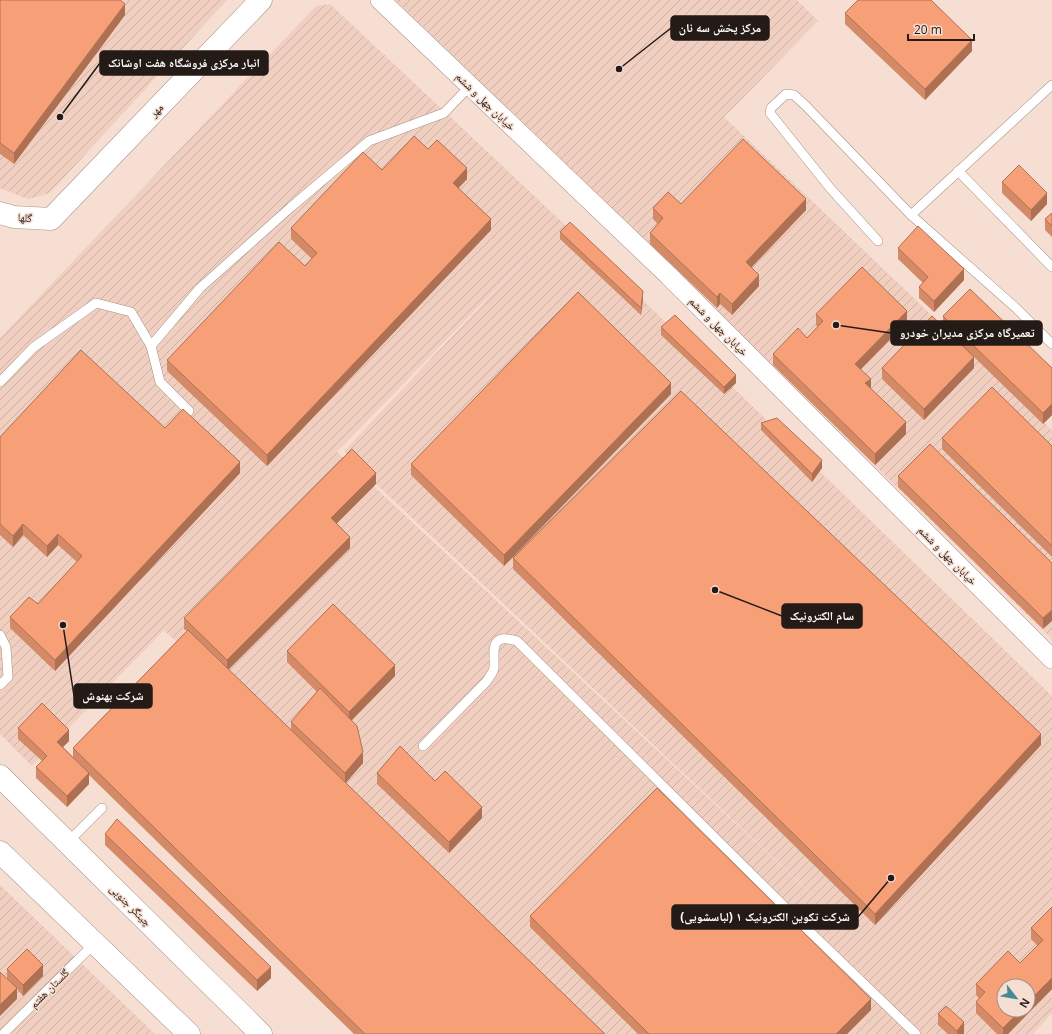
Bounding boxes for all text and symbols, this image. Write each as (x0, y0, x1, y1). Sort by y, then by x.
callout: مرکز پخش سه نان (671, 16, 769, 40)
scale bar (908, 16, 974, 42)
text: مرکز پخش سه نان (679, 19, 761, 36)
text: 20 m (914, 21, 942, 38)
callout: انبار مرکزی فروشگاه هفت اوشانک (100, 51, 268, 75)
text: انبار مرکزی فروشگاه هفت اوشانک (108, 54, 260, 71)
street label: خیابان چهل و ششم (452, 69, 519, 134)
street label: مهر (145, 100, 166, 121)
street label: گلها (17, 209, 33, 225)
street label: خیابان چهل و ششم (686, 293, 752, 359)
callout: تعمیرگاه مرکزی مدیران خودرو (891, 321, 1042, 345)
text: تعمیرگاه مرکزی مدیران خودرو (899, 324, 1035, 341)
street label: خیابان چهل و ششم (915, 522, 981, 588)
callout: سام الکترونیک (782, 604, 862, 628)
text: سام الکترونیک (790, 607, 854, 624)
callout: شرکت بهنوش (74, 684, 152, 708)
text: شرکت بهنوش (82, 687, 144, 704)
street label: چیتگر جنوبی (107, 881, 155, 929)
callout: شرکت تکوین الکترونیک ۱ (لباسشویی) (672, 905, 858, 929)
text: شرکت تکوین الکترونیک ۱ (لباسشویی) (680, 908, 850, 925)
street label: گلستان هفتم (26, 965, 73, 1012)
north arrow (996, 978, 1036, 1018)
text: N (1016, 996, 1034, 1011)

